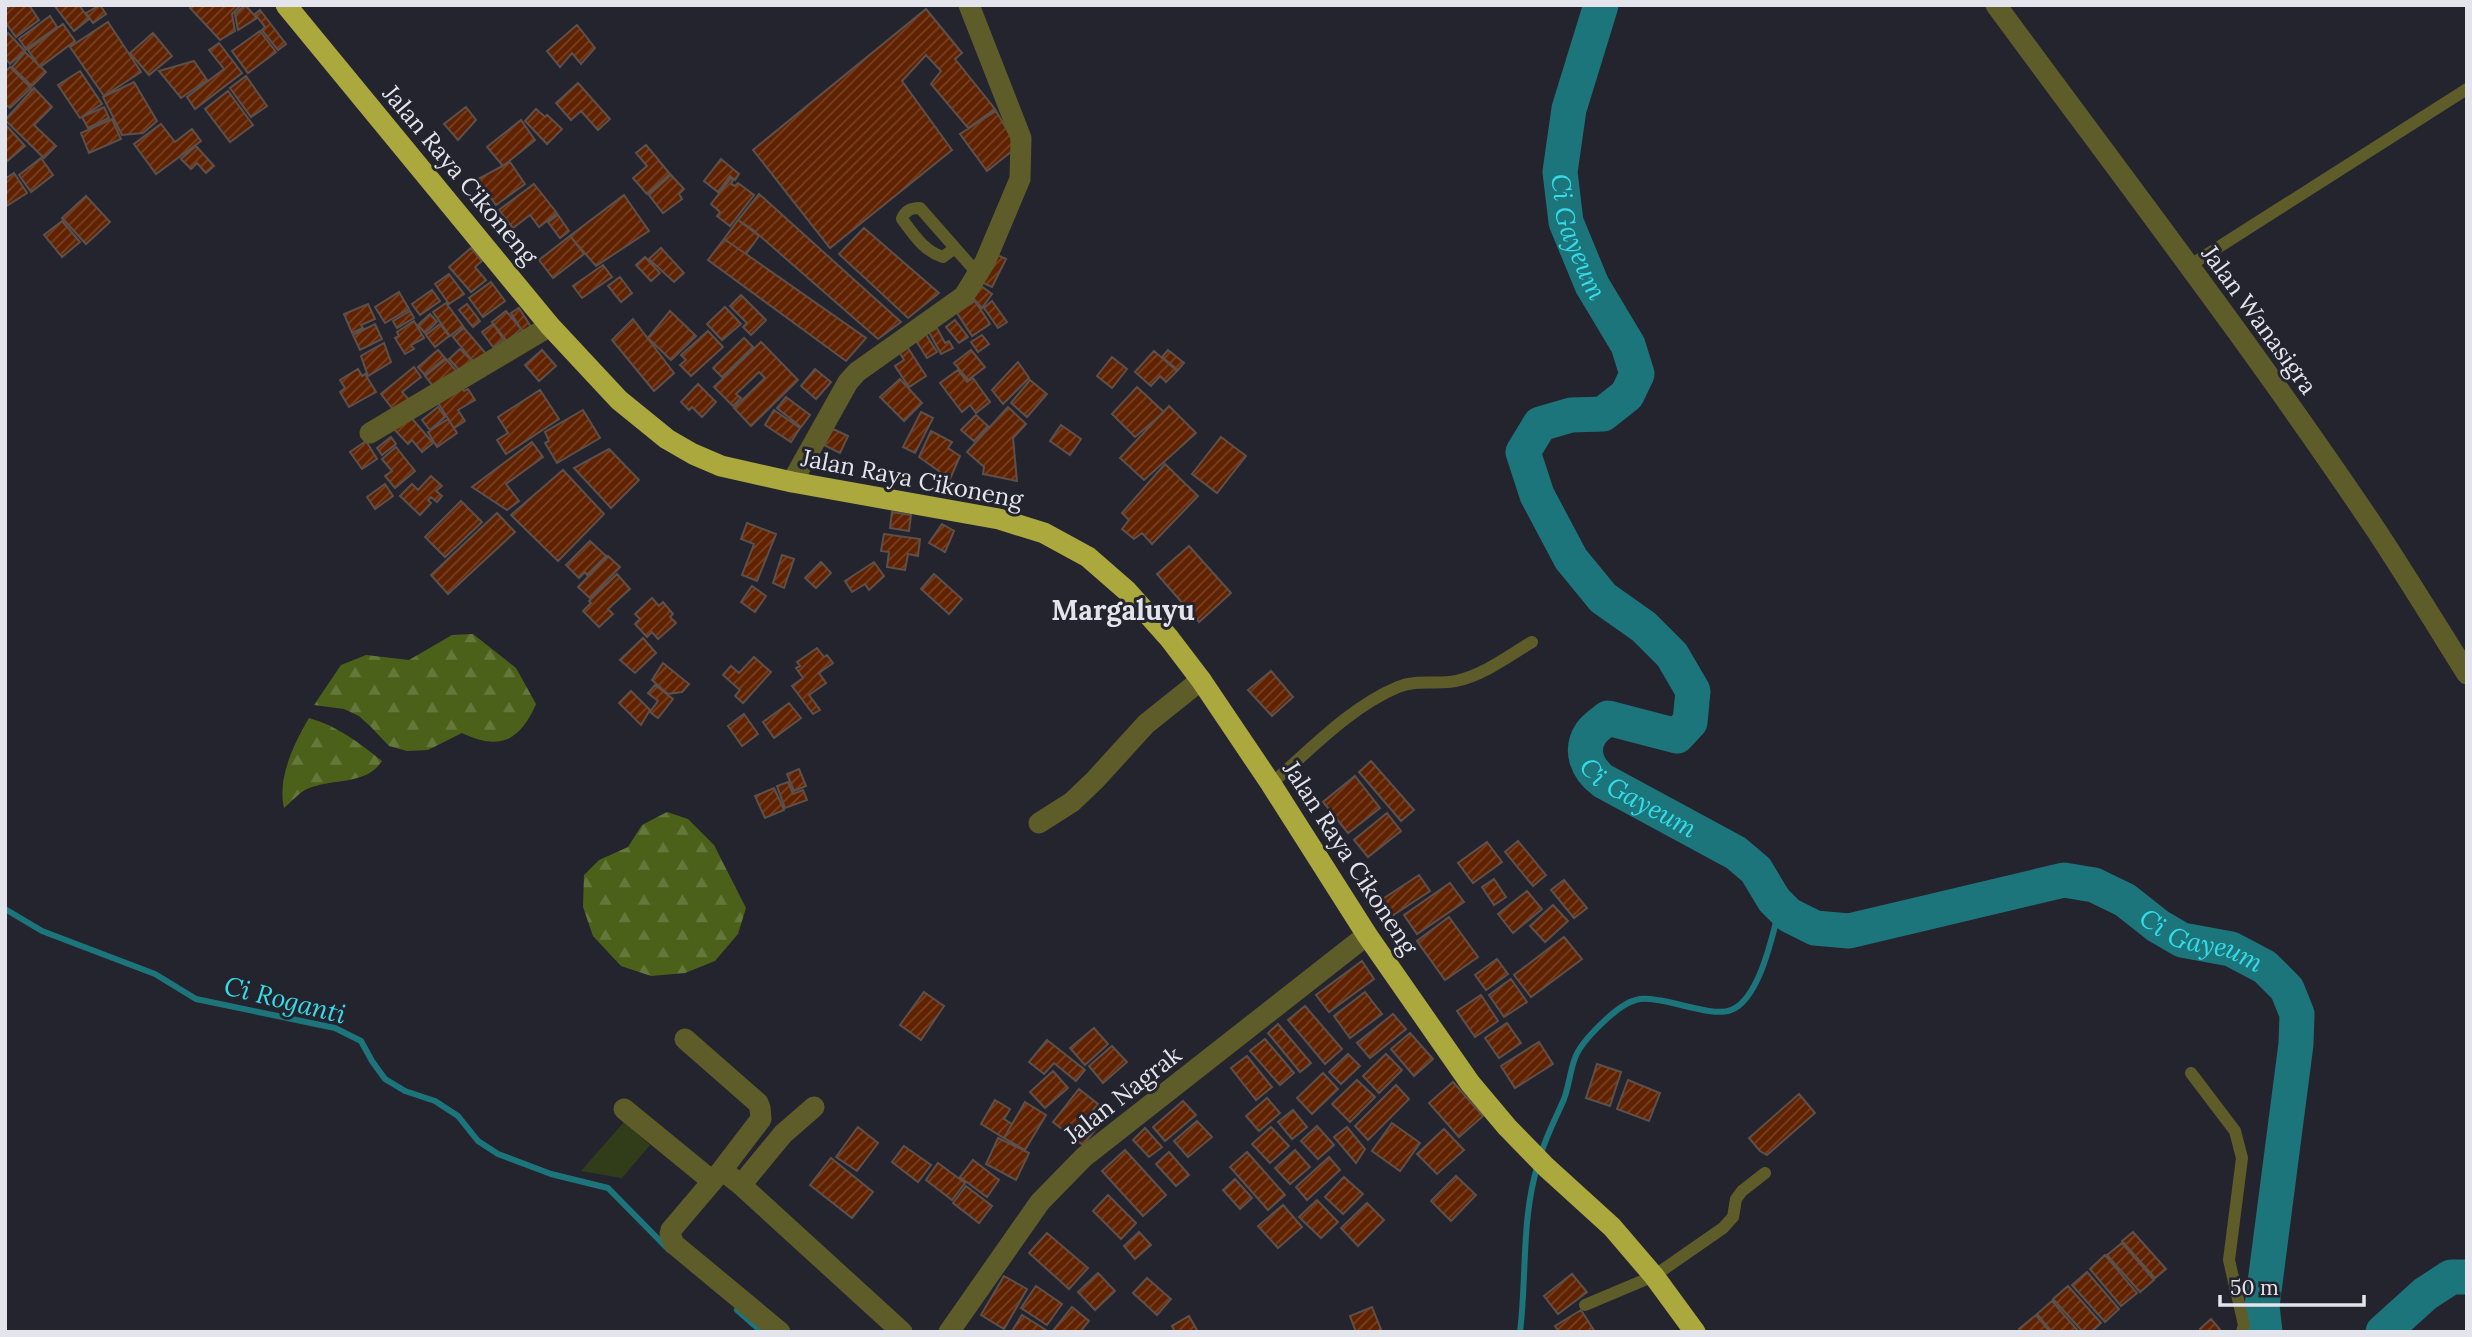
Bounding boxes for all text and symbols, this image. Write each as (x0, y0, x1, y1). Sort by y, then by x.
street label: Jalan Raya Cikoneng (376, 78, 545, 271)
water label: Ci Gayeum (1544, 172, 1614, 306)
street label: Jalan Wanasigra (2194, 238, 2324, 400)
street label: Jalan Raya Cikoneng (798, 442, 1026, 515)
district label: Margaluyu (1051, 592, 1195, 628)
water label: Ci Gayeum (1573, 752, 1703, 845)
street label: Jalan Raya Cikoneng (1276, 754, 1425, 961)
water label: Ci Gayeum (2133, 901, 2269, 979)
water label: Ci Roganti (221, 968, 350, 1031)
street label: Jalan Nagrak (1057, 1039, 1188, 1151)
scale bar (2220, 1264, 2364, 1308)
text: 50 m (2230, 1274, 2279, 1301)

